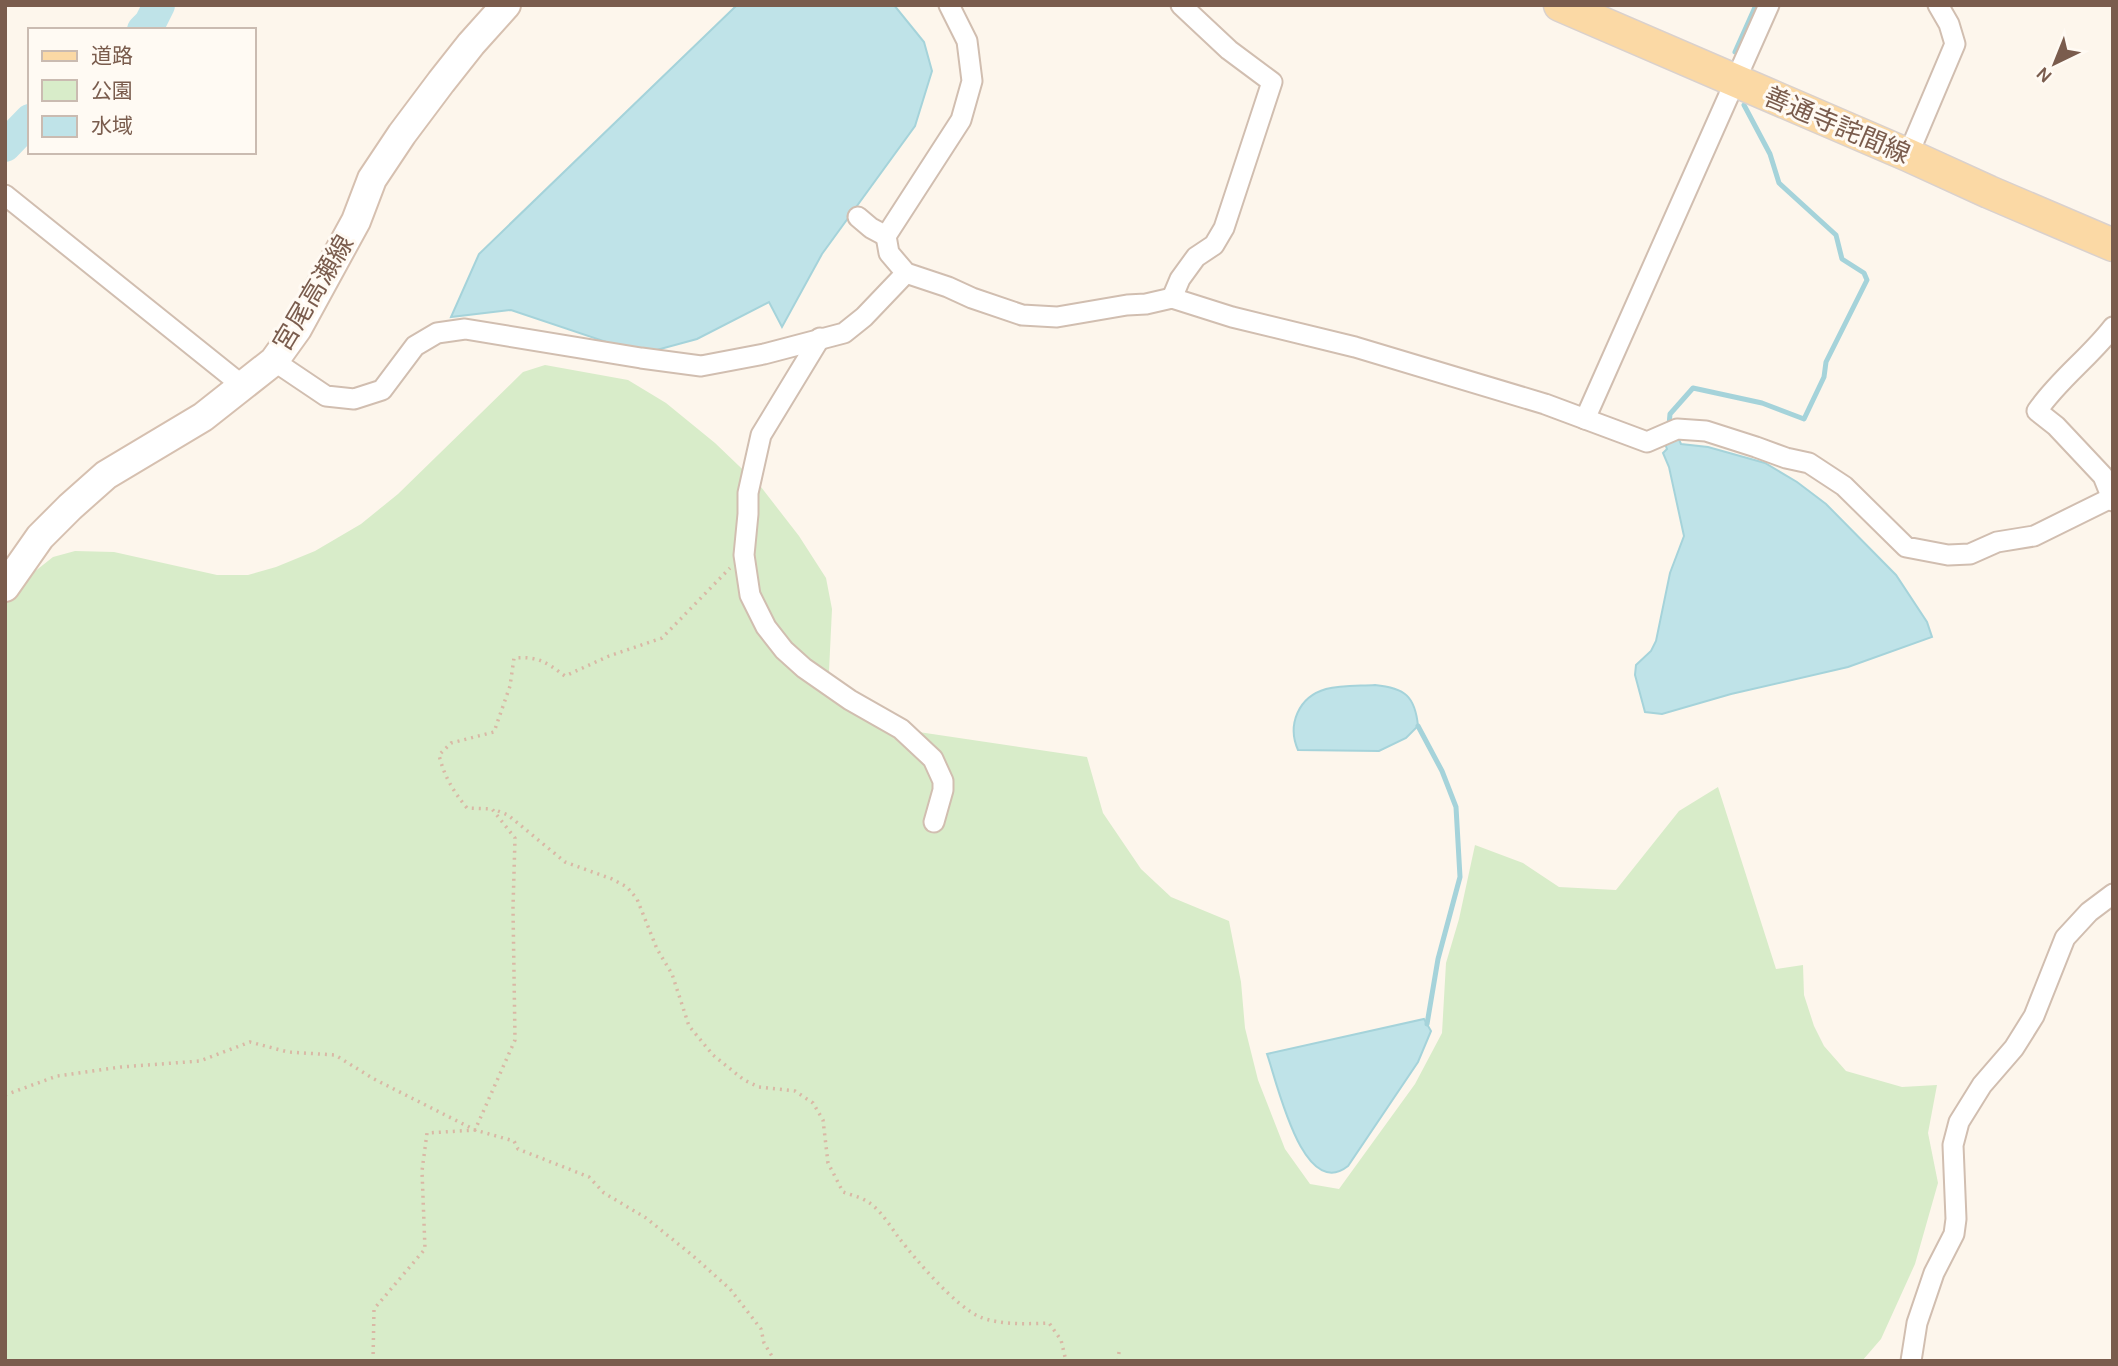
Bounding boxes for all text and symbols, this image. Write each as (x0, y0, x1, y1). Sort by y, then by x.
legend (28, 28, 256, 154)
north arrow (2020, 28, 2090, 98)
text: 道路 (91, 44, 133, 68)
text: N (2032, 62, 2057, 87)
text: 公園 (91, 79, 133, 103)
street label: 善通寺詫間線 (1759, 81, 1915, 170)
text: 水域 (91, 114, 133, 138)
street label: 宮尾高瀬線 (267, 230, 360, 357)

